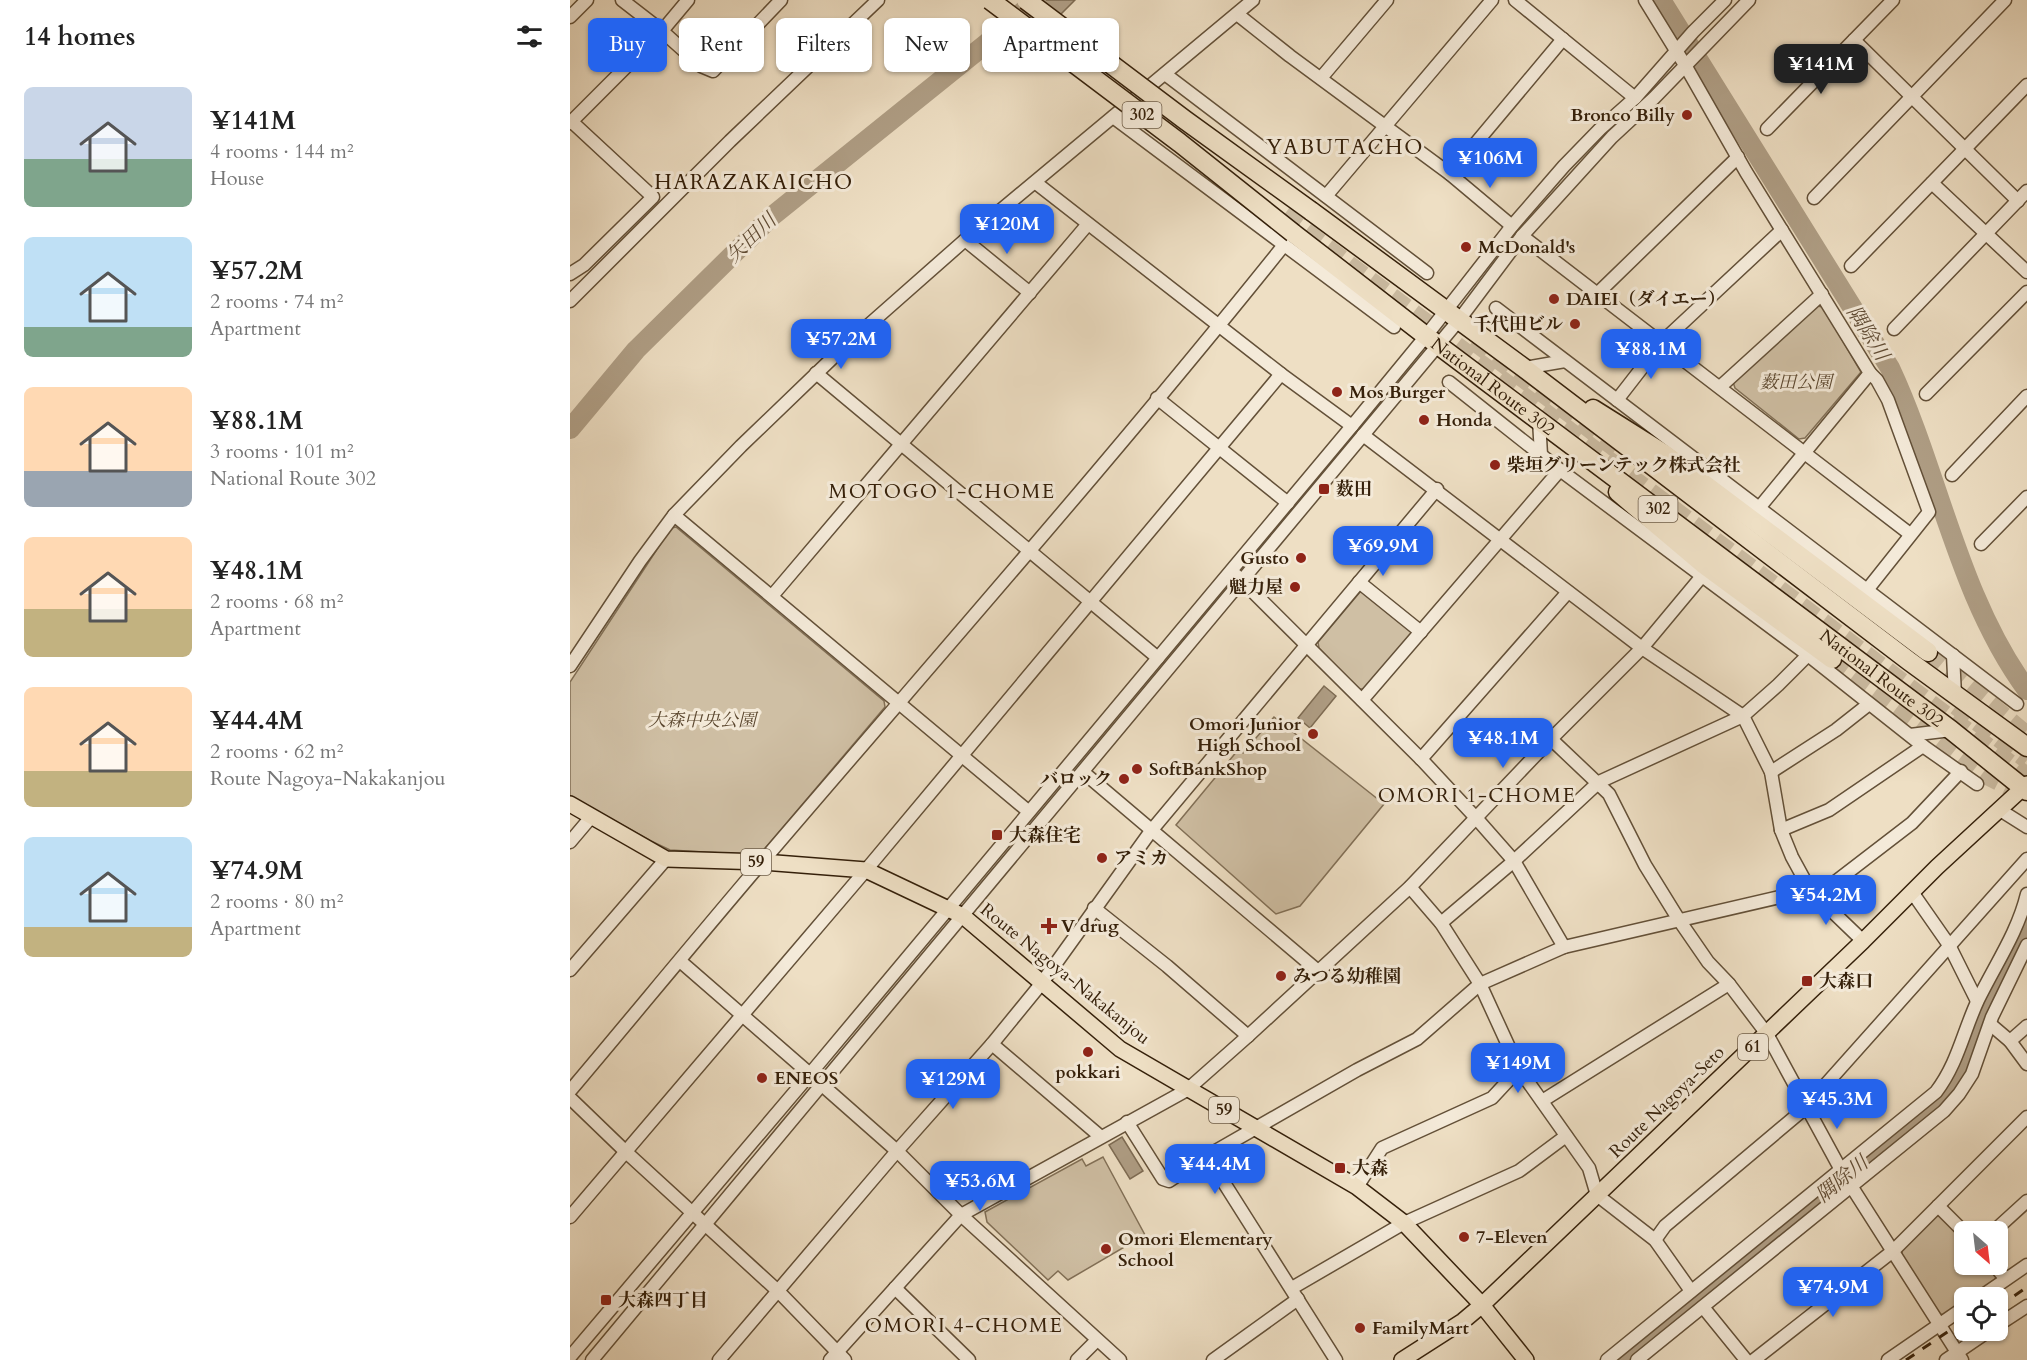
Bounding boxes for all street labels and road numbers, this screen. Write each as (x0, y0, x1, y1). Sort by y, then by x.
road number: 302 (1122, 102, 1162, 128)
street label: National Route 302 (1426, 331, 1560, 441)
road number: 302 (1638, 496, 1678, 522)
street label: National Route 302 (1814, 623, 1949, 733)
road number: 59 (741, 849, 771, 875)
street label: Route Nagoya-Nakakanjou (975, 898, 1155, 1050)
road number: 61 (1738, 1034, 1768, 1060)
street label: Route Nagoya-Seto (1604, 1040, 1730, 1164)
road number: 59 (1209, 1097, 1239, 1123)

